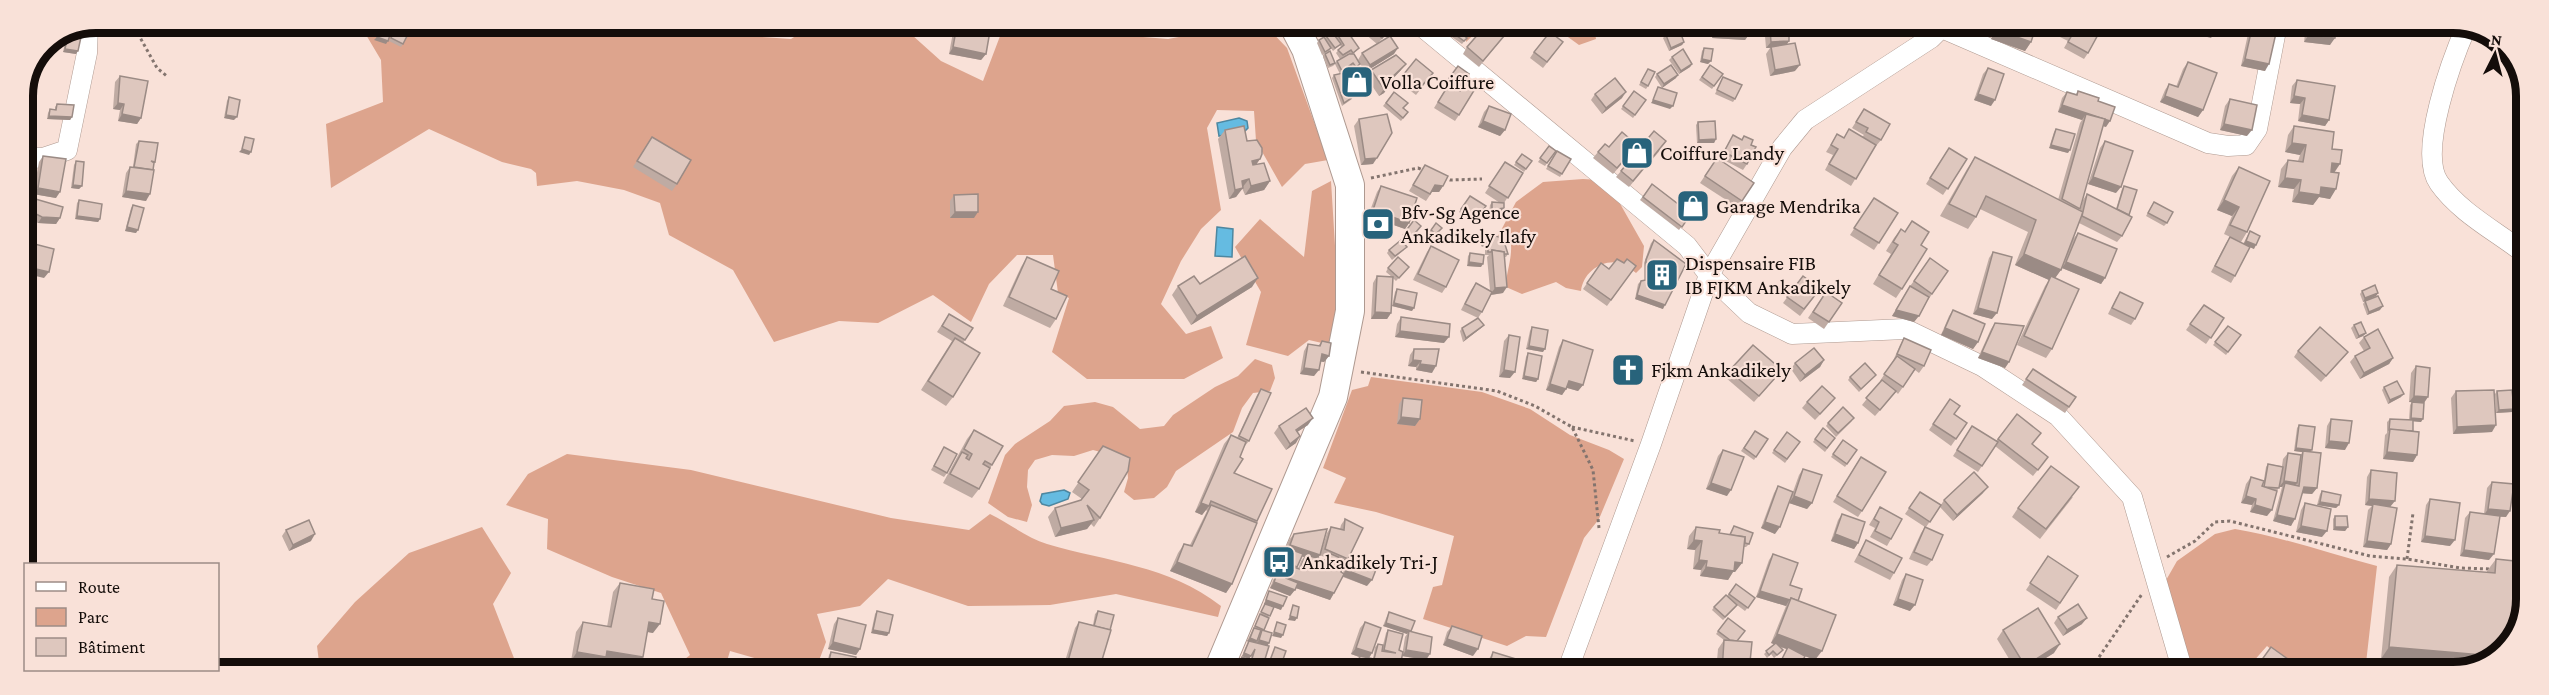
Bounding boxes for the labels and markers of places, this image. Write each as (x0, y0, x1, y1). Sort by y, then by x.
shop icon: Volla Coiffure (1339, 64, 1375, 100)
place label: Volla Coiffure (1380, 70, 1494, 94)
shop icon: Coiffure Landy (1619, 135, 1655, 171)
place label: Coiffure Landy (1660, 141, 1784, 165)
shop icon: Garage Mendrika (1675, 188, 1711, 224)
place label: Garage Mendrika (1716, 194, 1861, 218)
place label: Bfv-Sg Agence Ankadikely Ilafy (1401, 200, 1536, 248)
bank icon: Bfv-Sg Agence Ankadikely Ilafy (1360, 206, 1396, 242)
place label: Dispensaire FIB IB FJKM Ankadikely (1685, 251, 1851, 299)
building icon: Dispensaire FIB IB FJKM Ankadikely (1644, 257, 1680, 293)
church icon: Fjkm Ankadikely (1610, 352, 1646, 388)
place label: Fjkm Ankadikely (1651, 358, 1791, 382)
bus stop icon: Ankadikely Tri-J (1261, 544, 1297, 580)
place label: Ankadikely Tri-J (1302, 550, 1438, 574)

